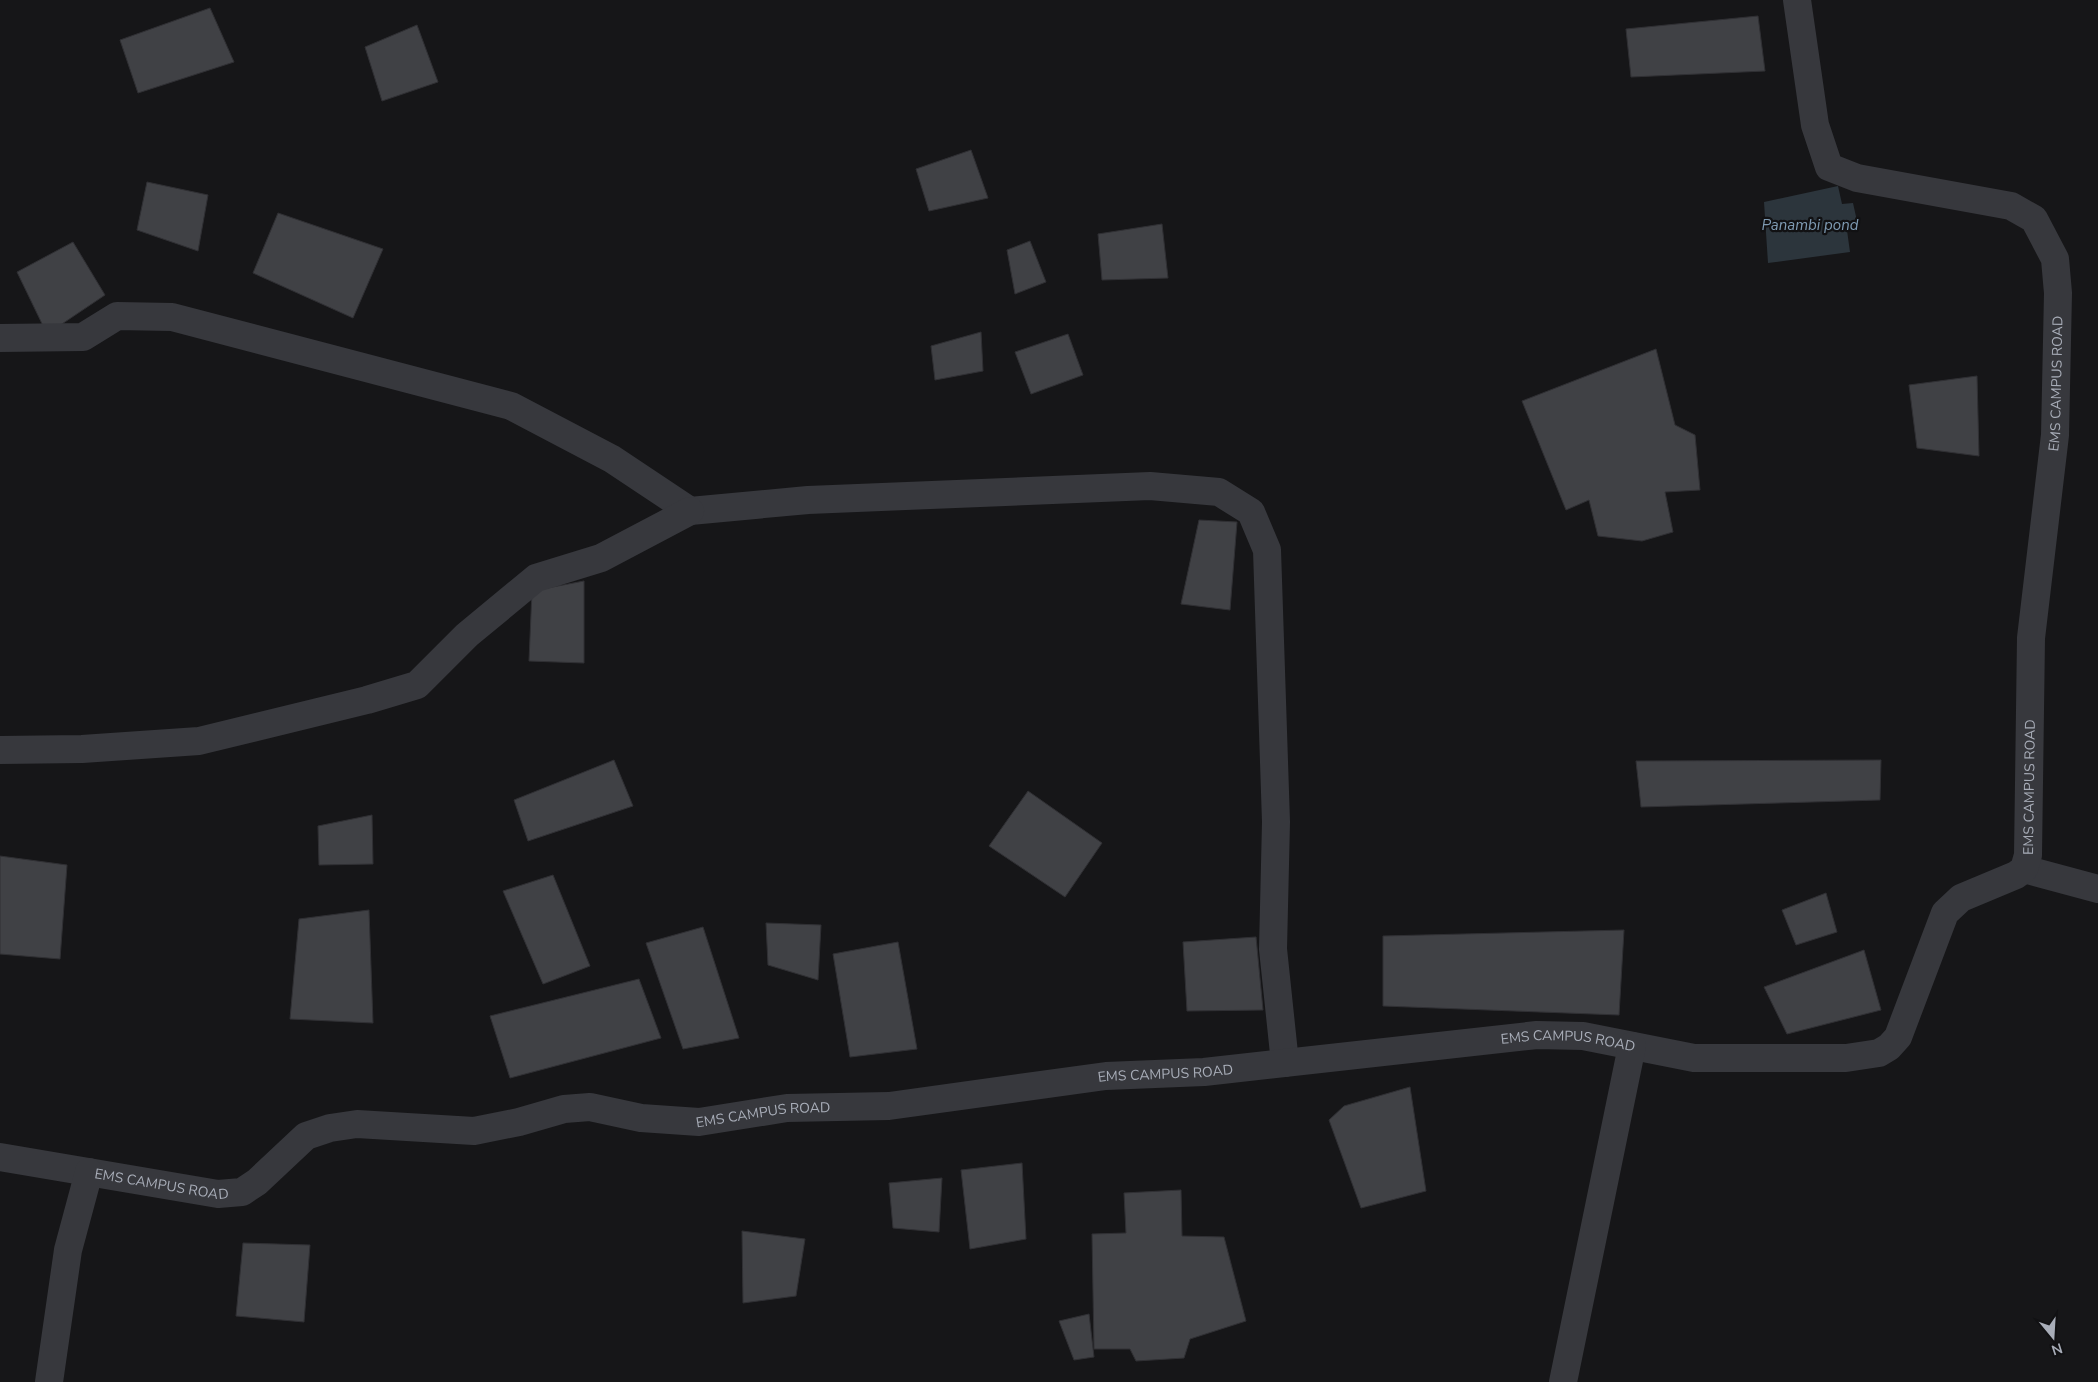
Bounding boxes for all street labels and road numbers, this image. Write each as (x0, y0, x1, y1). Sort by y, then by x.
street label: EMS CAMPUS ROAD (2044, 316, 2068, 452)
street label: EMS CAMPUS ROAD (2019, 719, 2040, 855)
street label: EMS CAMPUS ROAD (1500, 1026, 1637, 1056)
street label: EMS CAMPUS ROAD (1097, 1060, 1234, 1087)
street label: EMS CAMPUS ROAD (694, 1098, 831, 1132)
street label: EMS CAMPUS ROAD (93, 1164, 229, 1204)

